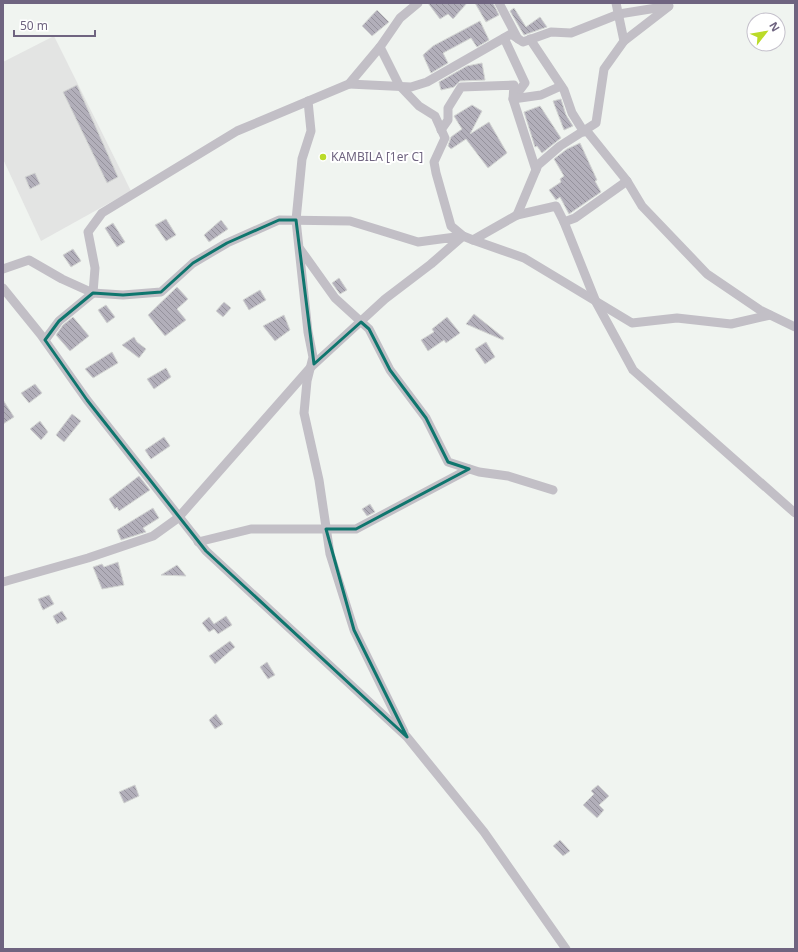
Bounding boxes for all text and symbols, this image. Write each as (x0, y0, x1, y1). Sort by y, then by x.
scale bar (14, 12, 95, 38)
north arrow (746, 12, 786, 52)
text: 50 m (20, 17, 48, 34)
text: N (766, 19, 784, 34)
place label: KAMBILA [1er C] (331, 148, 423, 165)
marker: KAMBILA [1er C] (318, 152, 328, 162)

